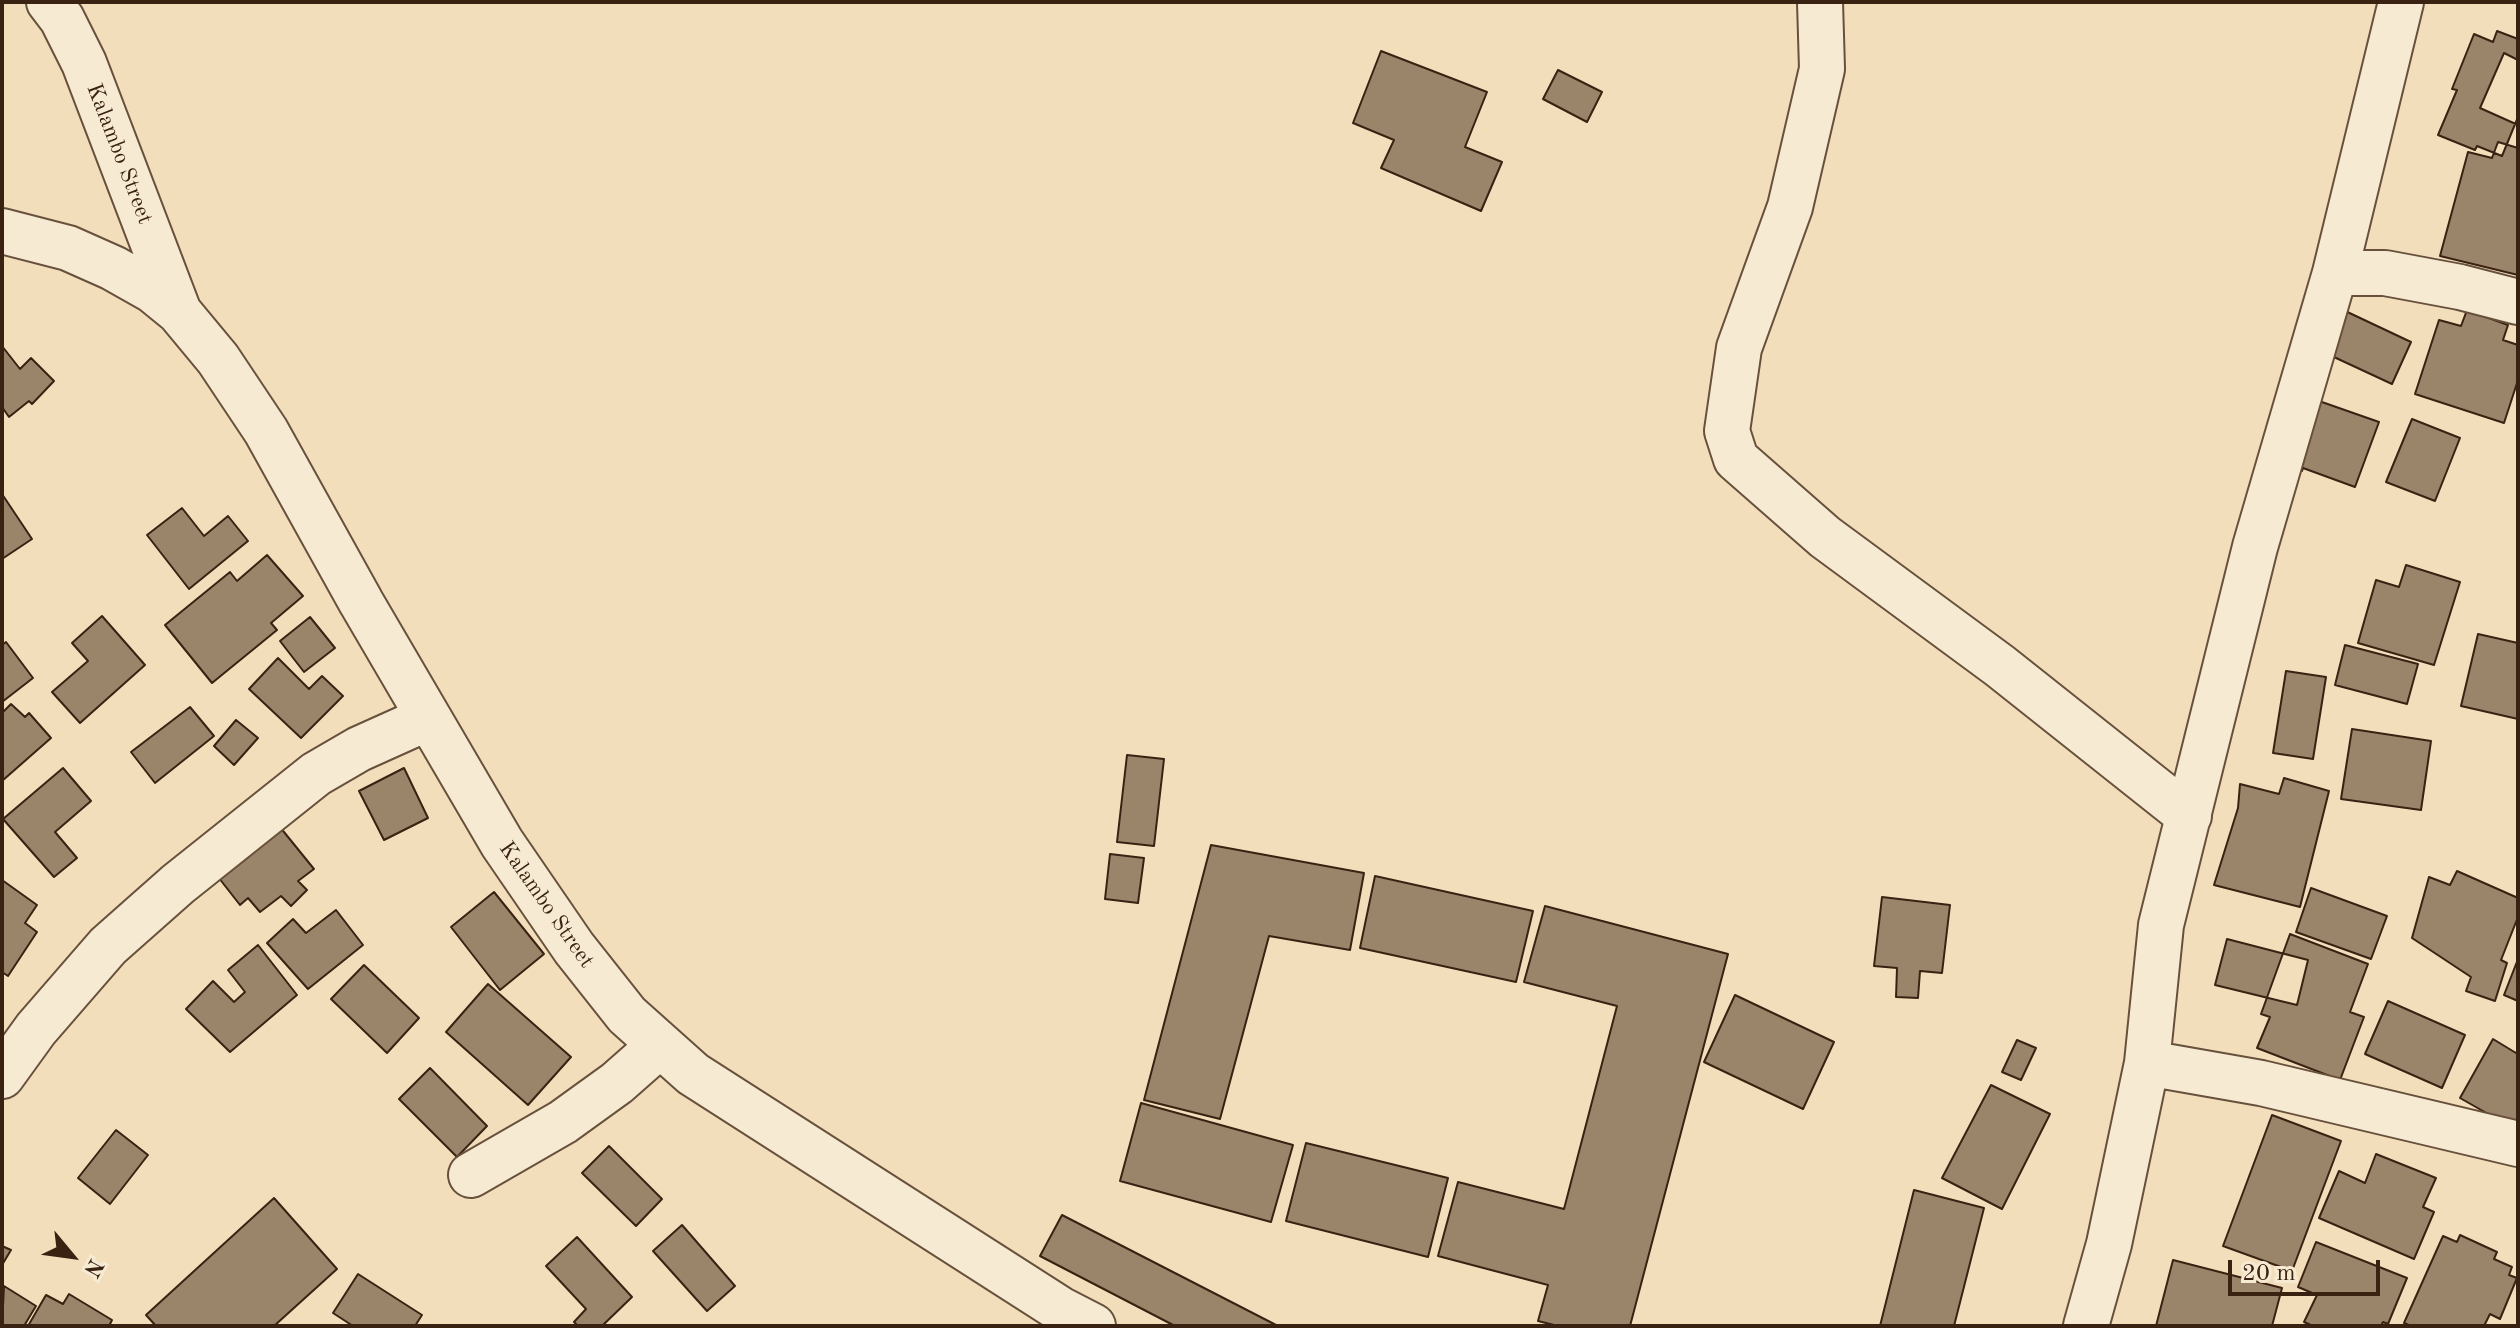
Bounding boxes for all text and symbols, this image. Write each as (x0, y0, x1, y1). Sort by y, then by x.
street label: Kalambo Street (80, 80, 158, 228)
street label: Kalambo Street (493, 837, 599, 973)
north arrow (32, 1216, 112, 1296)
scale bar (2232, 1244, 2384, 1294)
text: N (79, 1255, 107, 1280)
text: 20 m (2242, 1262, 2296, 1286)

